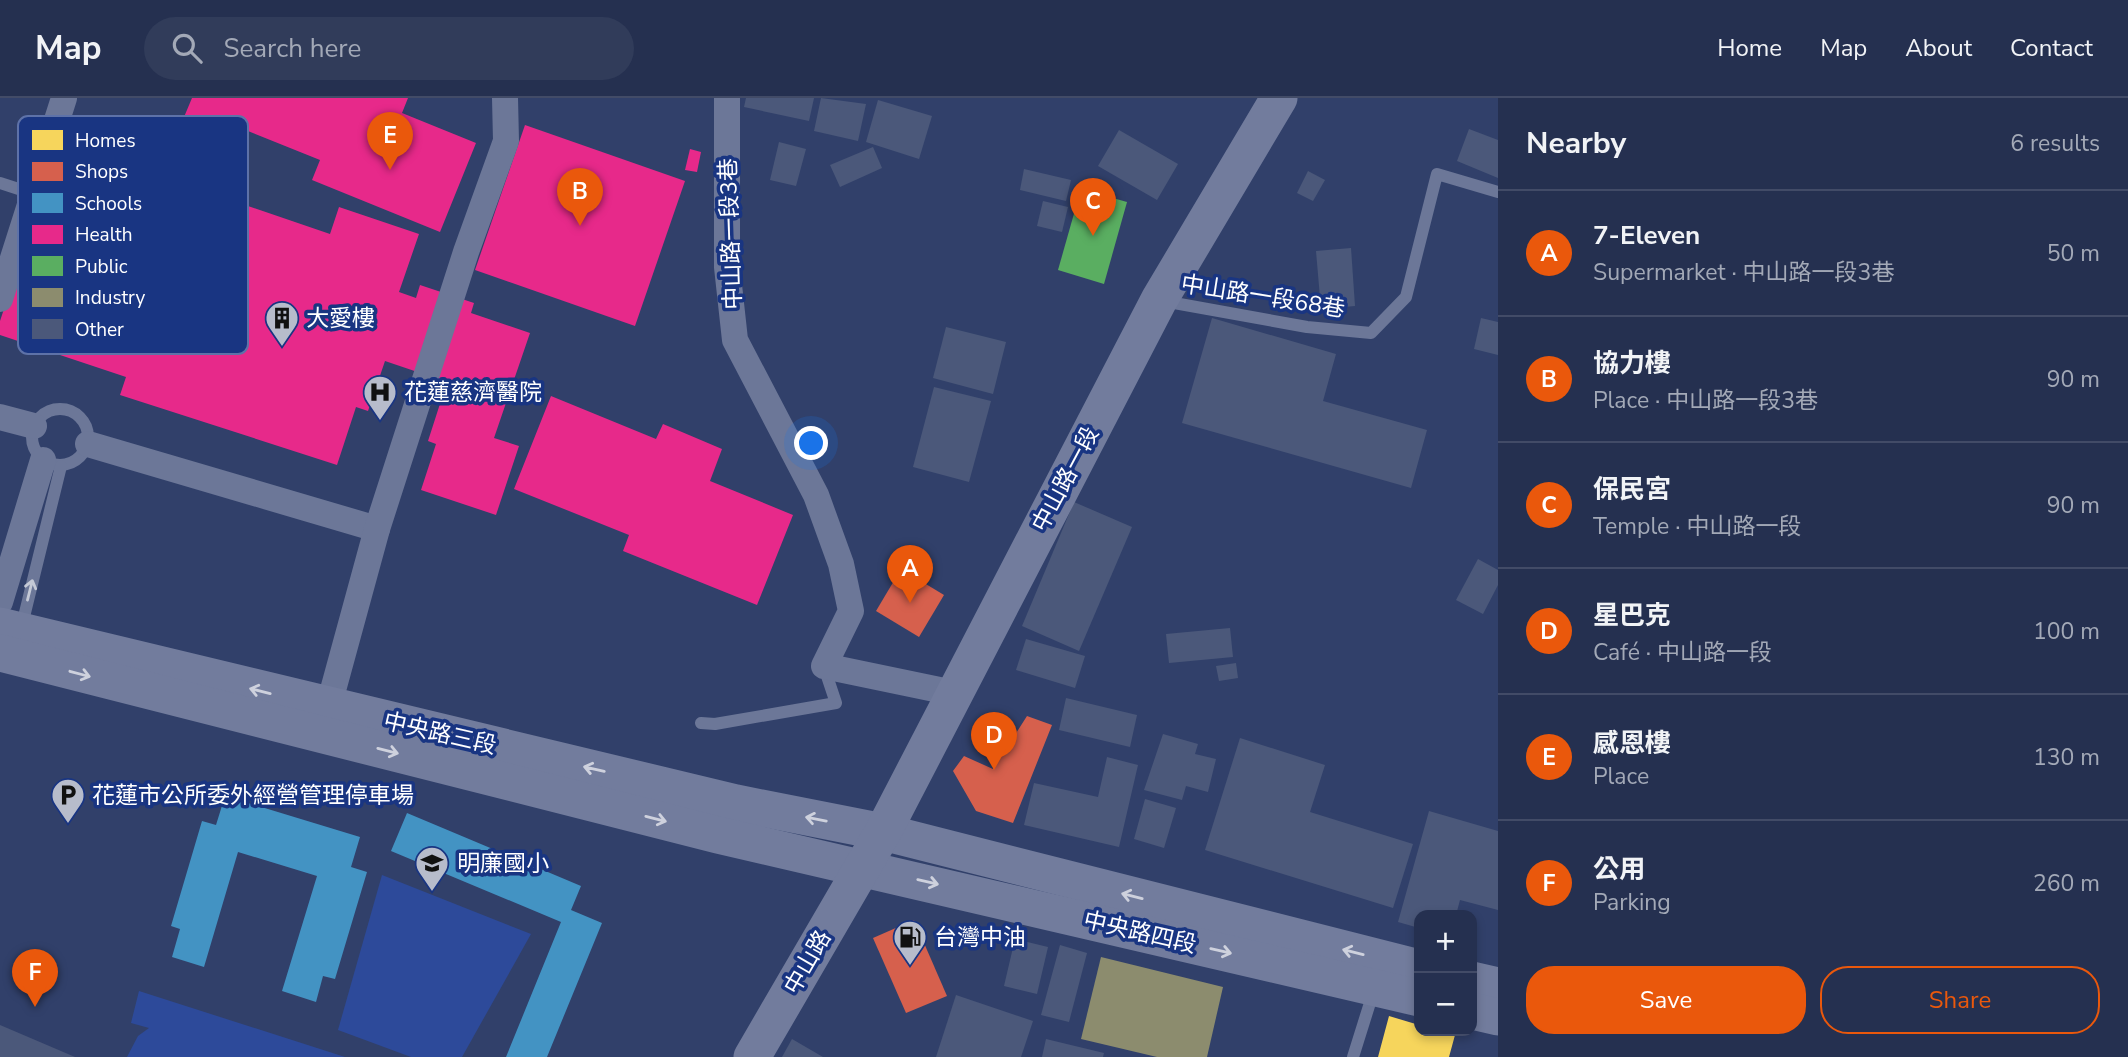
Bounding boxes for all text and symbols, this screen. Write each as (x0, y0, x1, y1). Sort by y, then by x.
search box (144, 17, 634, 80)
text: Map (35, 26, 102, 71)
icon: search (168, 29, 206, 67)
text: Search here (224, 31, 361, 66)
text: Home (1717, 32, 1782, 64)
text: Map (1820, 32, 1867, 64)
text: About (1905, 32, 1972, 64)
text: Contact (2010, 32, 2093, 64)
pin: E (367, 112, 413, 170)
legend (18, 116, 248, 354)
text: Nearby (1526, 123, 1626, 164)
text: Homes (75, 128, 136, 154)
text: 6 results (2010, 128, 2100, 159)
street label: 中山路一段3巷 (712, 158, 749, 310)
text: Shops (75, 159, 128, 185)
pin: B (557, 168, 603, 226)
pin: C (1070, 178, 1116, 236)
text: Schools (75, 191, 142, 217)
text: 7-Eleven (1593, 218, 1700, 253)
text: Health (75, 222, 133, 248)
text: A (1540, 238, 1558, 269)
text: 50 m (2047, 238, 2100, 269)
text: Public (75, 254, 128, 280)
text: Supermarket · 中山路一段3巷 (1593, 257, 1894, 288)
street label: 中山路一段68巷 (1179, 268, 1347, 325)
text: Industry (75, 285, 145, 311)
building icon: 大愛樓 (263, 299, 301, 348)
place label: 大愛樓 (306, 303, 375, 334)
text: Other (75, 317, 124, 343)
text: 協力樓 (1593, 346, 1671, 381)
text: B (1541, 364, 1557, 395)
text: 90 m (2047, 364, 2100, 395)
hospital icon: 花蓮慈濟醫院 (361, 373, 399, 422)
place label: 花蓮慈濟醫院 (404, 377, 542, 408)
text: Place · 中山路一段3巷 (1593, 385, 1818, 416)
street label: 中山路一段 (1025, 421, 1106, 537)
your location (794, 426, 828, 460)
text: 保民宮 (1593, 472, 1671, 507)
text: C (1541, 490, 1557, 521)
text: 90 m (2047, 490, 2100, 521)
text: Temple · 中山路一段 (1593, 511, 1801, 542)
pin: A (887, 545, 933, 603)
one-way arrow (24, 579, 37, 602)
text: 星巴克 (1593, 598, 1671, 633)
text: D (1540, 616, 1558, 647)
text: 100 m (2033, 616, 2100, 647)
text: Café · 中山路一段 (1593, 637, 1772, 668)
one-way arrow (68, 668, 91, 681)
one-way arrow (249, 684, 272, 697)
street label: 中央路三段 (380, 705, 499, 762)
pin: D (971, 712, 1017, 770)
text: 感恩樓 (1593, 726, 1671, 761)
text: E (1542, 742, 1556, 773)
text: 130 m (2033, 742, 2100, 773)
one-way arrow (376, 745, 398, 758)
text: Place (1593, 761, 1649, 792)
one-way arrow (583, 762, 606, 776)
parking icon: 花蓮市公所委外經營管理停車場 (49, 776, 87, 825)
place label: 花蓮市公所委外經營管理停車場 (92, 780, 414, 811)
one-way arrow (805, 811, 828, 825)
one-way arrow (644, 813, 666, 826)
school or university icon: 明廉國小 (413, 844, 451, 893)
place label: 明廉國小 (457, 848, 549, 879)
text: 公用 (1593, 852, 1645, 887)
text: F (1543, 868, 1555, 899)
text: 260 m (2033, 868, 2100, 899)
one-way arrow (916, 876, 939, 889)
text: Parking (1593, 887, 1671, 918)
one-way arrow (1122, 889, 1144, 902)
street label: 中央路四段 (1080, 904, 1199, 961)
map controls (1414, 910, 1477, 1036)
button: + (1414, 910, 1477, 973)
fuel station icon: 台灣中油 (891, 918, 929, 967)
place label: 台灣中油 (934, 922, 1026, 953)
street label: 中山路 (777, 925, 838, 1000)
one-way arrow (1209, 944, 1232, 958)
one-way arrow (1342, 945, 1365, 958)
pin: F (12, 949, 58, 1007)
button: Save (1526, 966, 1806, 1034)
button: Share (1820, 966, 2100, 1034)
button: − (1414, 973, 1477, 1036)

